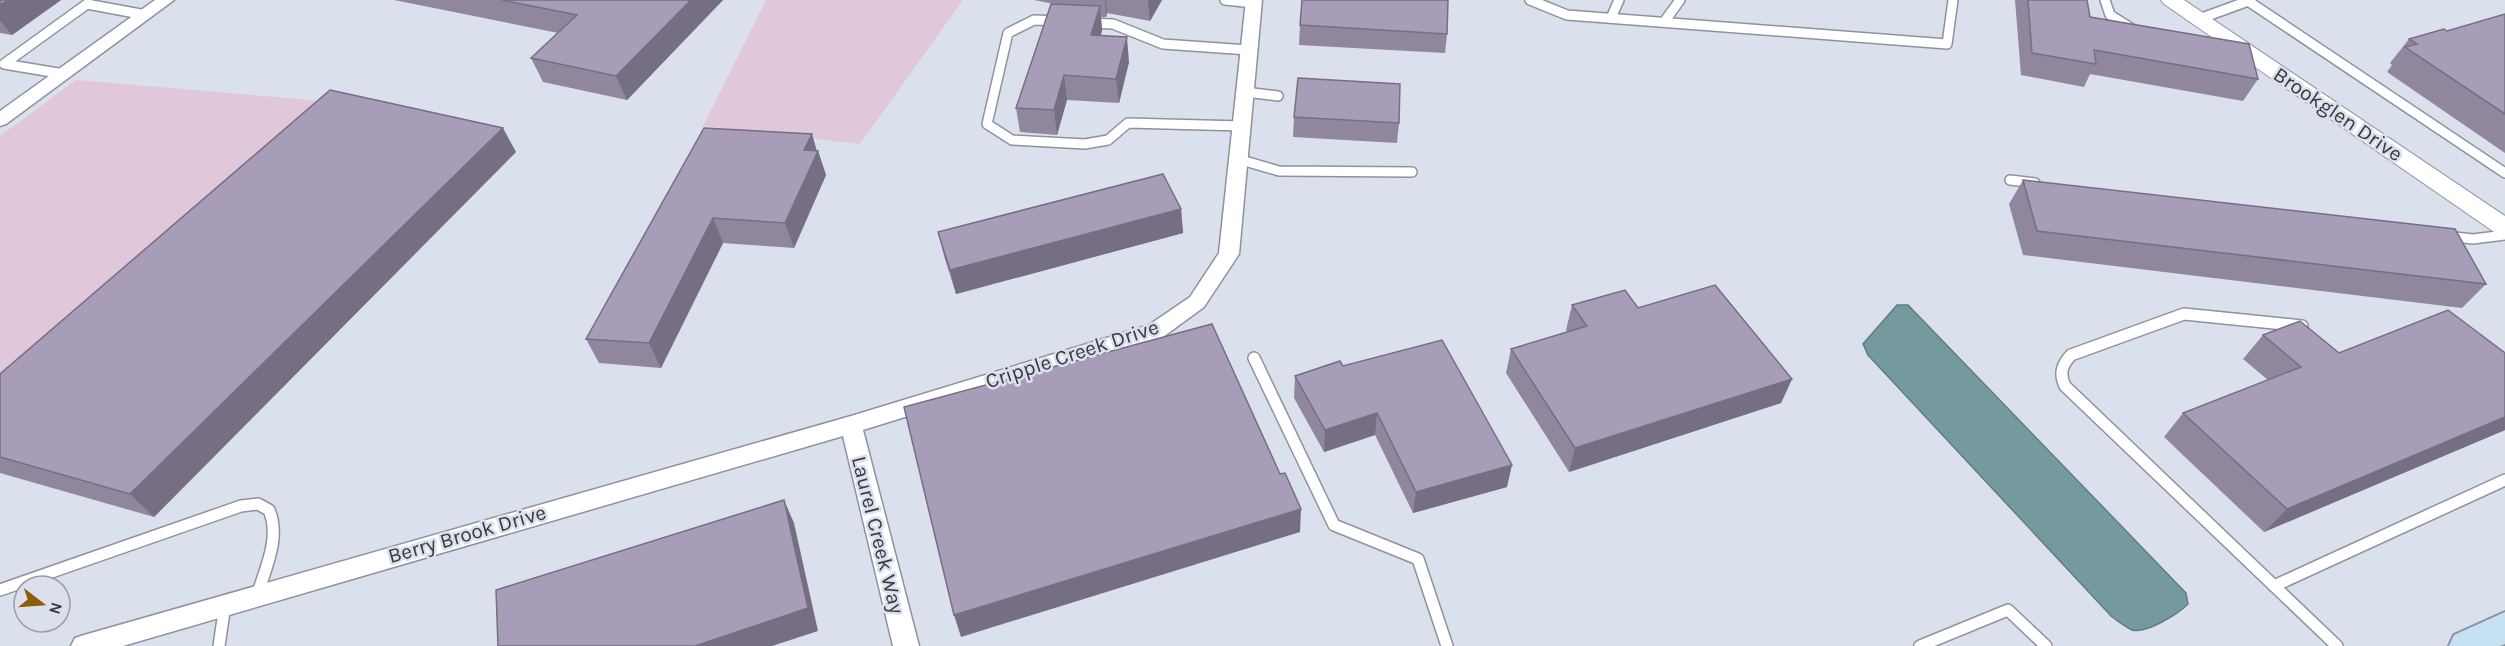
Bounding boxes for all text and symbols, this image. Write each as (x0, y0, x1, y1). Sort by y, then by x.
street label: Brookglen Drive (2269, 62, 2407, 166)
street label: Cripple Creek Drive (982, 315, 1162, 393)
street label: Laurel Creek Way (847, 454, 909, 617)
street label: Berry Brook Drive (385, 500, 549, 568)
north arrow (12, 574, 72, 634)
text: N (45, 600, 67, 617)

